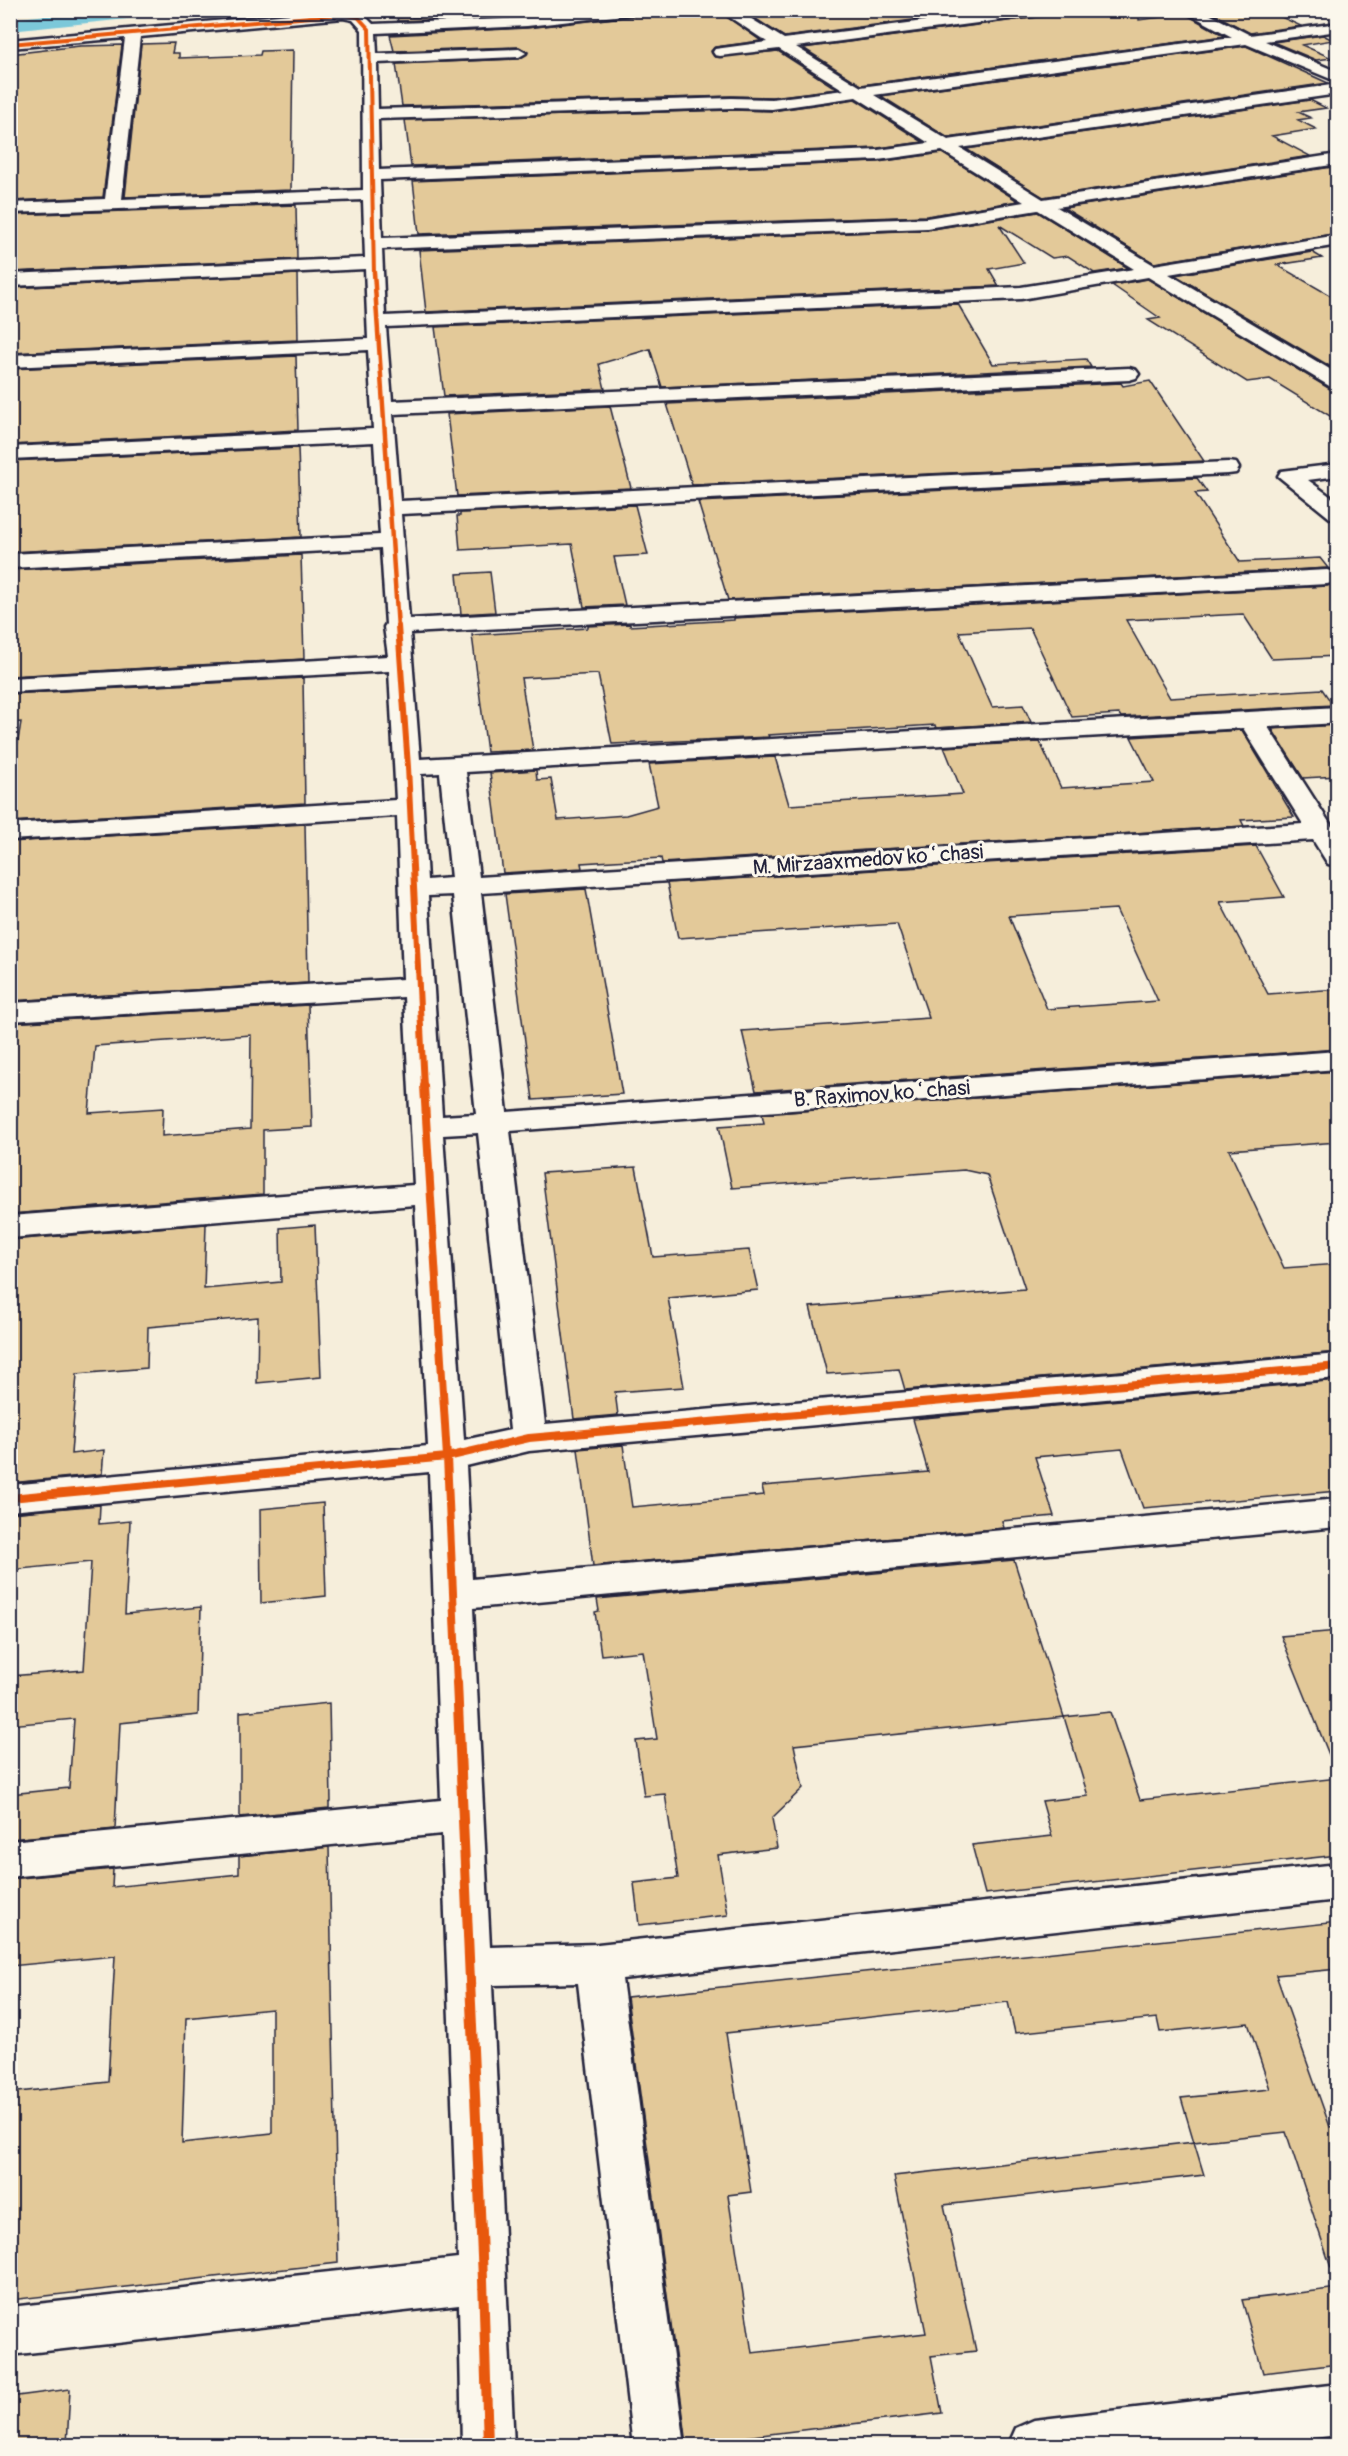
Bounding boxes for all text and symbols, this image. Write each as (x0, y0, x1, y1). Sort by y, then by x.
street label: M. Mirzaaxmedov koʻchasi (752, 838, 985, 882)
street label: B. Raximov koʻchasi (793, 1074, 971, 1114)

